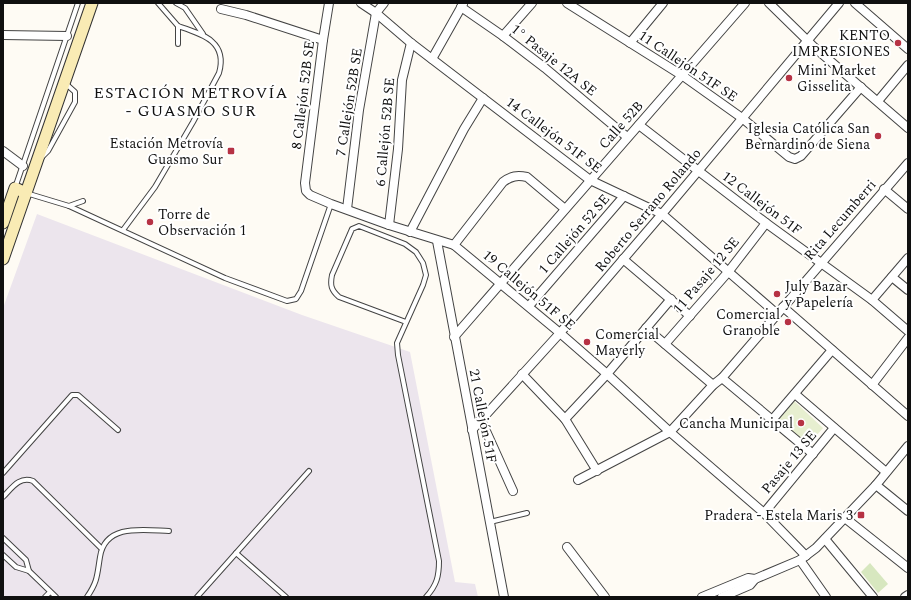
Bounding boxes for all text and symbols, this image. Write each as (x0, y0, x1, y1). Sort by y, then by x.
street label: 1° Pasaje 12A SE (507, 19, 601, 101)
street label: 11 Callejón 51F SE (634, 25, 742, 107)
place label: KENTO IMPRESIONES (792, 25, 890, 62)
marker: KENTO IMPRESIONES (893, 38, 903, 48)
street label: 8 Callejón 52B SE (286, 39, 320, 151)
street label: 7 Callejón 52B SE (330, 46, 368, 158)
place label: Mini Market Gisselita (797, 60, 876, 97)
marker: Mini Market Gisselita (784, 73, 794, 83)
street label: 6 Callejón 52B SE (370, 77, 400, 187)
district label: ESTACIÓN METROVÍA - GUASMO SUR (94, 81, 288, 123)
street label: 14 Callejón 51F SE (501, 92, 607, 178)
street label: Calle 52B (594, 96, 648, 154)
place label: Iglesia Católica San Bernardino de Siena (745, 118, 870, 155)
marker: Iglesia Católica San Bernardino de Siena (873, 131, 883, 141)
place label: Estación Metrovía Guasmo Sur (110, 133, 223, 170)
street label: Roberto Serrano Rolando (590, 143, 706, 277)
marker: Estación Metrovía Guasmo Sur (226, 146, 236, 156)
street label: 12 Callejón 51F (717, 166, 807, 240)
street label: Rita Lecumberri (799, 175, 881, 265)
street label: 1 Callejón 52 SE (533, 189, 615, 279)
place label: Torre de Observación 1 (158, 204, 246, 241)
marker: Torre de Observación 1 (145, 217, 155, 227)
street label: 11 Pasaje 12 SE (668, 232, 744, 318)
street label: 19 Callejón 51F SE (478, 245, 580, 335)
place label: July Bazar y Papelería (784, 276, 853, 313)
marker: July Bazar y Papelería (772, 289, 782, 299)
place label: Comercial Granoble (716, 304, 780, 341)
marker: Comercial Granoble (783, 317, 793, 327)
place label: Comercial Mayerly (595, 324, 659, 361)
marker: Comercial Mayerly (582, 337, 592, 347)
street label: 21 Callejón 51F (464, 367, 502, 465)
place label: Cancha Municipal (679, 413, 793, 434)
marker: Cancha Municipal (796, 418, 806, 428)
street label: Pasaje 13 SE (756, 426, 822, 498)
place label: Pradera - Estela Maris 3 (704, 505, 853, 526)
marker: Pradera - Estela Maris 3 (856, 510, 866, 520)

